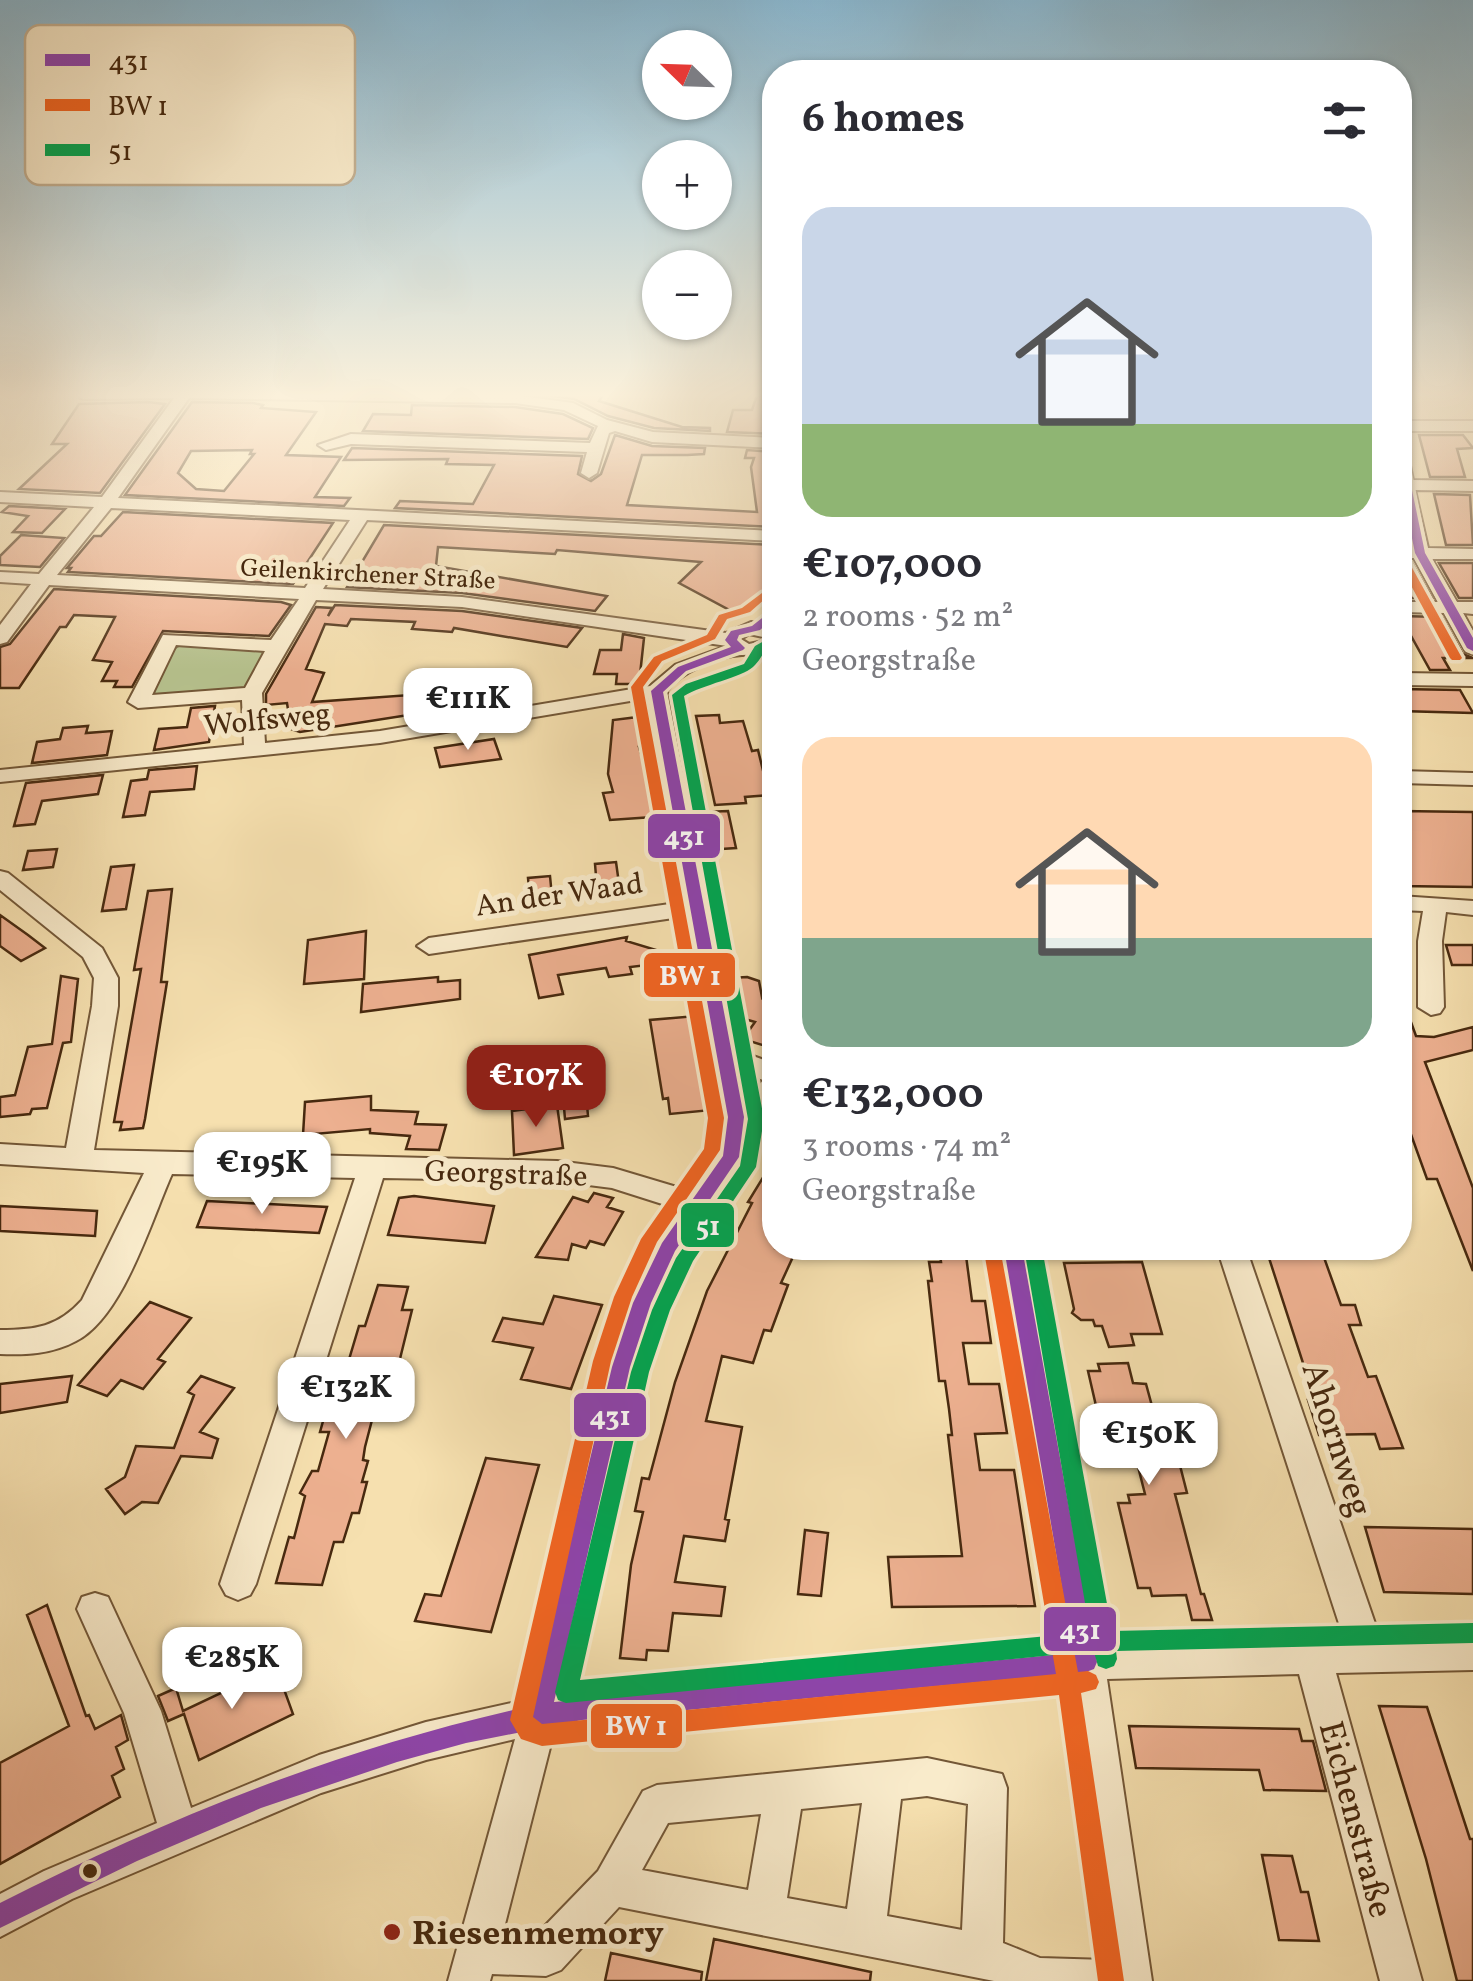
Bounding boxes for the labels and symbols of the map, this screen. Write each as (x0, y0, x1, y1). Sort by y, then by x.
legend (25, 25, 355, 185)
north arrow (642, 30, 732, 120)
text: 431 (108, 43, 149, 82)
text: BW 1 (108, 88, 168, 127)
text: 51 (108, 133, 132, 172)
street label: Geilenkirchener Straße (239, 551, 496, 600)
pin: €111K (398, 668, 538, 753)
street label: Wolfsweg (202, 693, 333, 749)
line badge: 431 (646, 812, 722, 860)
text: 431 (663, 818, 705, 857)
street label: An der Waad (473, 863, 646, 929)
line badge: BW 1 (642, 951, 737, 999)
text: BW 1 (659, 958, 721, 997)
pin: €107K (466, 1045, 606, 1130)
pin: €195K (192, 1132, 332, 1217)
street label: Georgstraße (424, 1151, 588, 1199)
line badge: 51 (679, 1201, 736, 1249)
text: 51 (696, 1208, 720, 1247)
pin: €132K (276, 1357, 416, 1442)
street label: Ahornweg (1288, 1357, 1383, 1523)
line badge: 431 (572, 1391, 648, 1439)
text: 431 (589, 1398, 631, 1437)
pin: €150K (1079, 1403, 1219, 1488)
line badge: 431 (1042, 1605, 1118, 1653)
text: 431 (1059, 1612, 1101, 1651)
pin: €285K (162, 1627, 302, 1712)
line badge: BW 1 (589, 1702, 684, 1750)
text: BW 1 (605, 1708, 667, 1747)
street label: Eichenstraße (1305, 1716, 1403, 1923)
unlabelled marker (80, 1861, 100, 1881)
place label: Riesenmemory (412, 1911, 664, 1959)
marker: Riesenmemory (381, 1921, 403, 1943)

